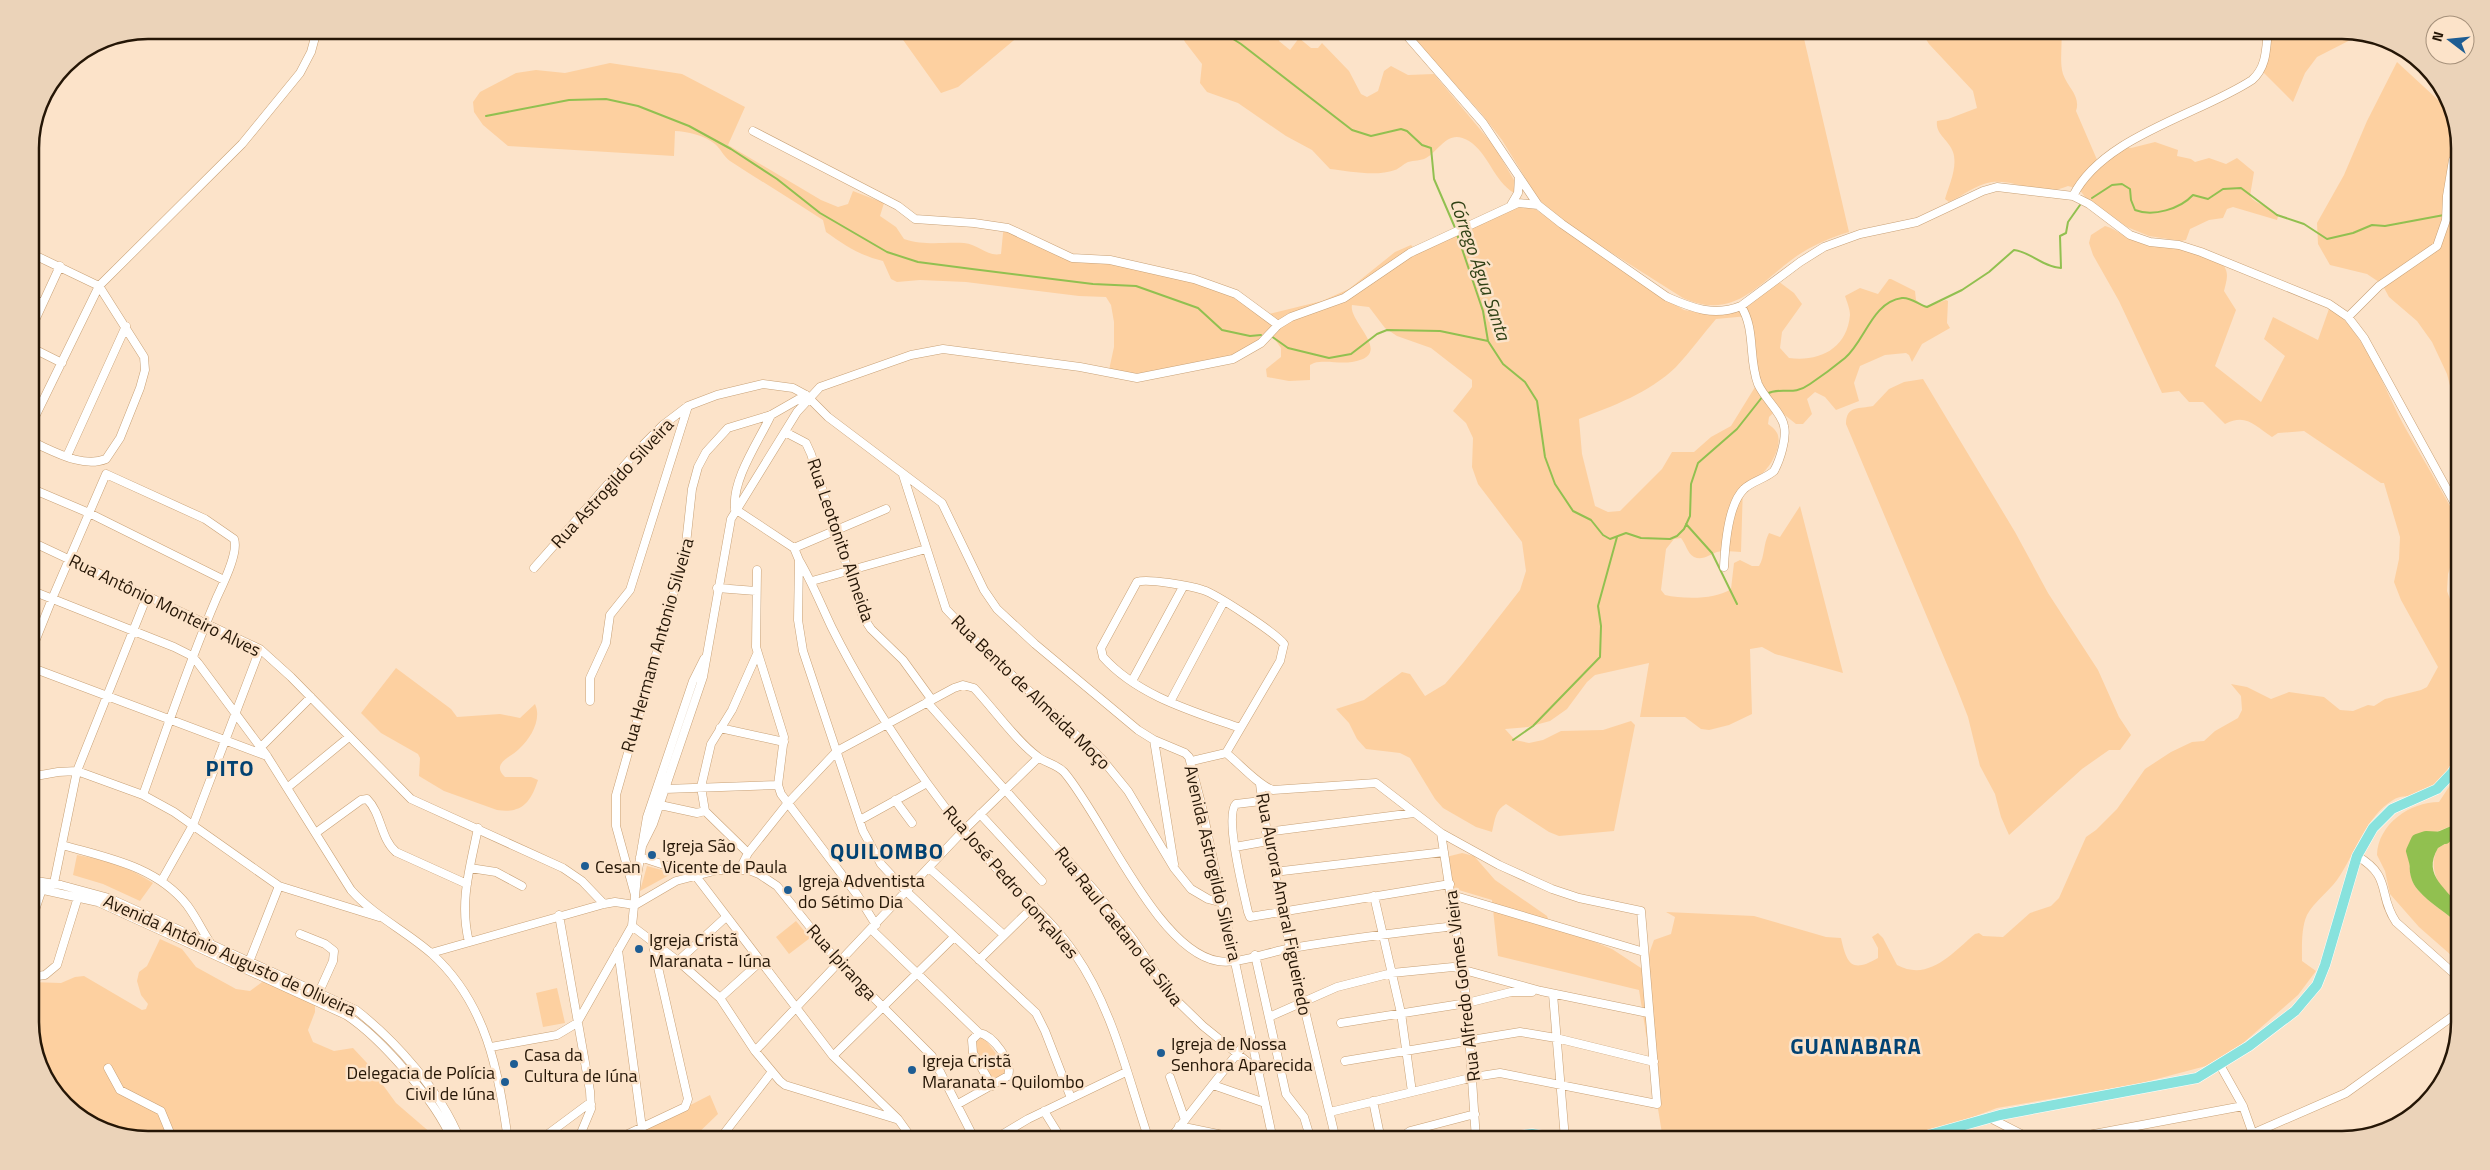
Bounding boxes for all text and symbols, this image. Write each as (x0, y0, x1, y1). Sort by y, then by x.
north arrow (2425, 15, 2475, 65)
text: N (2426, 29, 2448, 44)
water label: Córrego Água Santa (1443, 194, 1519, 345)
street label: Rua Astrogildo Silveira (544, 412, 680, 554)
street label: Rua Leotonito Almeida (800, 455, 882, 625)
street label: Rua Hermam Antonio Silveira (613, 535, 701, 755)
street label: Rua Antônio Monteiro Alves (64, 547, 266, 663)
street label: Rua Bento de Almeida Moço (945, 608, 1117, 776)
district label: PITO (205, 751, 255, 785)
street label: Avenida Astrogildo Silveira (1177, 763, 1249, 963)
street label: Rua Aurora Amaral Figueiredo (1249, 790, 1319, 1018)
street label: Rua José Pedro Gonçalves (937, 799, 1085, 965)
place label: Igreja São Vicente de Paula (662, 832, 787, 880)
district label: QUILOMBO (830, 834, 944, 868)
street label: Rua Raul Caetano da Silva (1048, 841, 1190, 1011)
marker: Igreja São Vicente de Paula (646, 849, 658, 861)
place label: Cesan (595, 853, 641, 880)
marker: Cesan (579, 860, 591, 872)
place label: Igreja Adventista do Sétimo Dia (798, 867, 925, 915)
marker: Igreja Adventista do Sétimo Dia (782, 884, 794, 896)
street label: Avenida Antônio Augusto de Oliveira (99, 887, 361, 1023)
street label: Rua Alfredo Gomes Vieira (1437, 889, 1487, 1083)
street label: Rua Ipiranga (800, 918, 884, 1006)
place label: Igreja Cristã Maranata - Iúna (649, 926, 771, 974)
marker: Igreja Cristã Maranata - Iúna (633, 943, 645, 955)
district label: GUANABARA (1790, 1029, 1922, 1063)
place label: Igreja de Nossa Senhora Aparecida (1171, 1030, 1313, 1078)
place label: Casa da Cultura de Iúna (524, 1041, 638, 1089)
place label: Igreja Cristã Maranata - Quilombo (922, 1047, 1084, 1095)
marker: Igreja de Nossa Senhora Aparecida (1155, 1047, 1167, 1059)
marker: Casa da Cultura de Iúna (508, 1058, 520, 1070)
place label: Delegacia de Polícia Civil de Iúna (346, 1059, 495, 1107)
marker: Igreja Cristã Maranata - Quilombo (906, 1064, 918, 1076)
marker: Delegacia de Polícia Civil de Iúna (499, 1076, 511, 1088)

